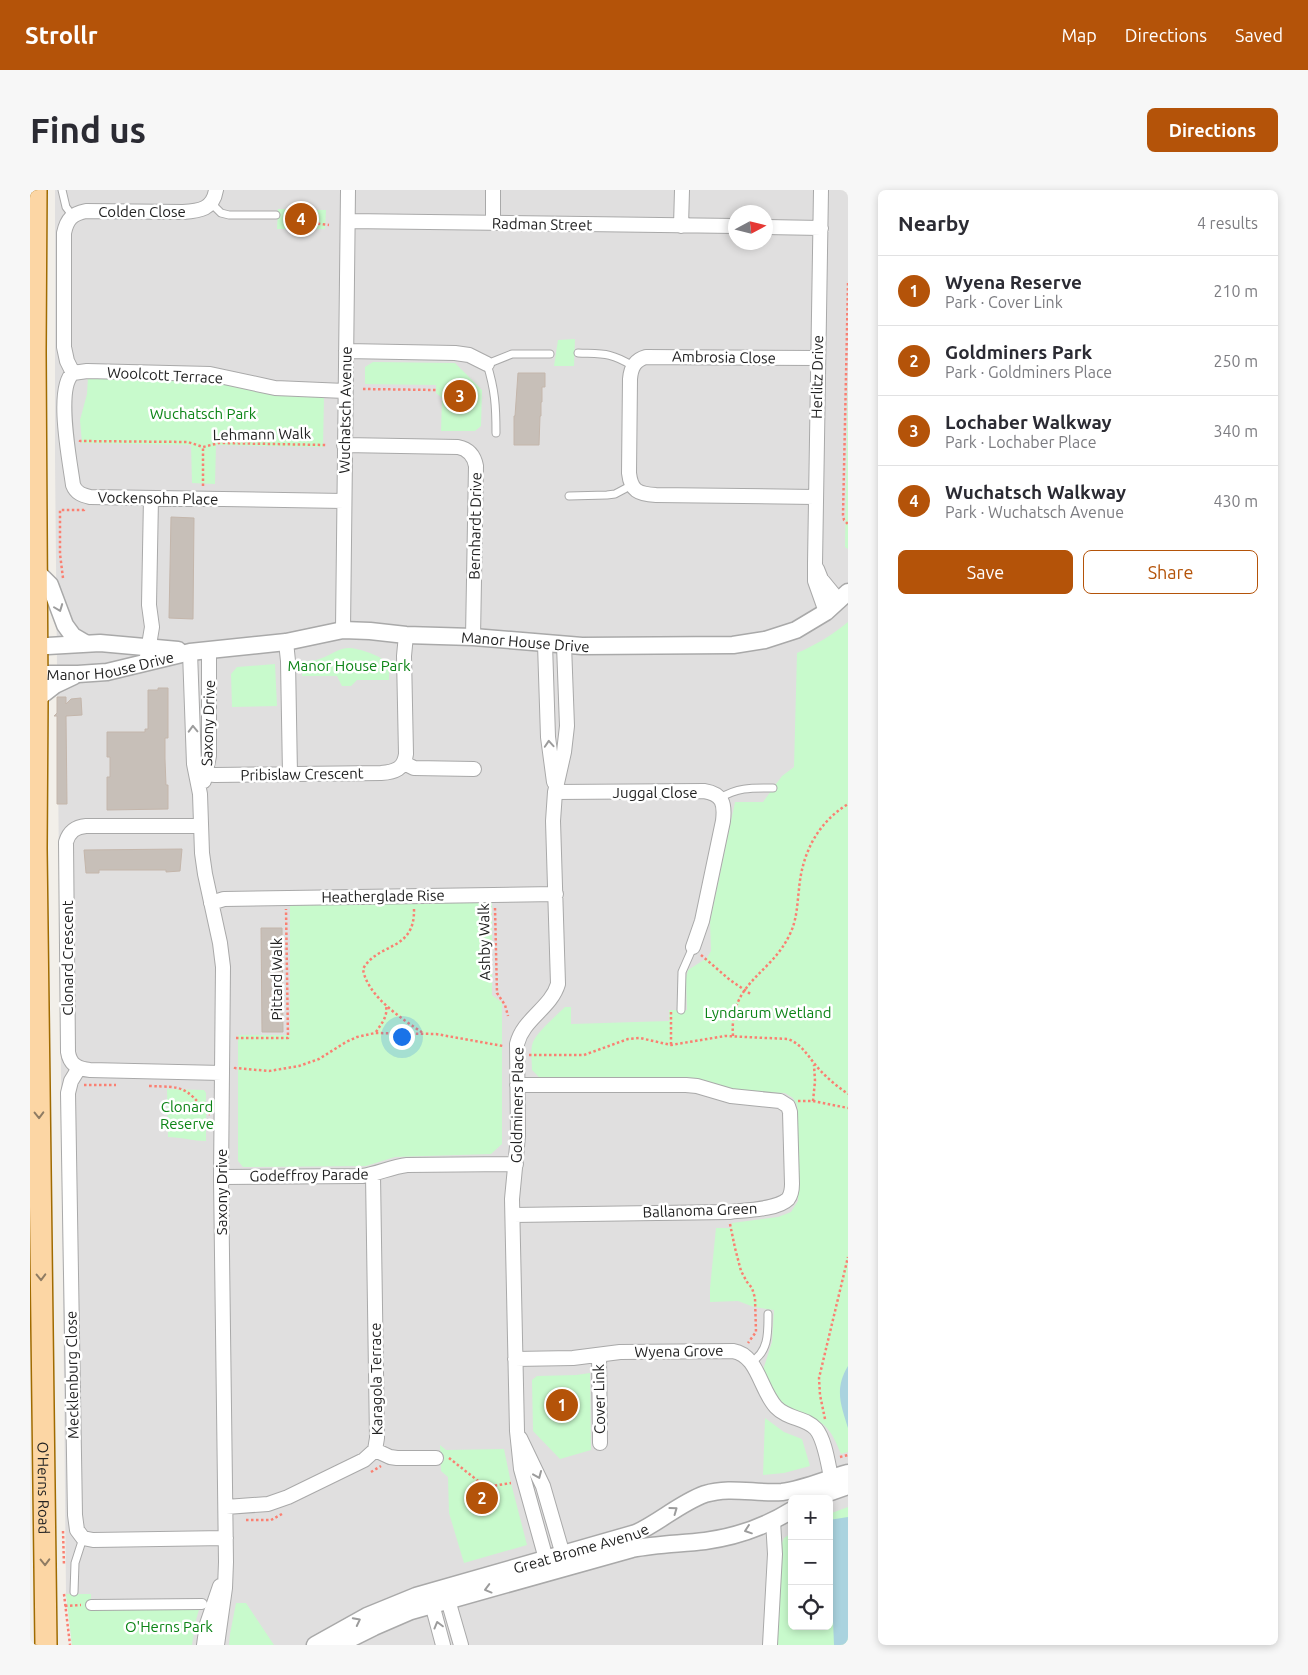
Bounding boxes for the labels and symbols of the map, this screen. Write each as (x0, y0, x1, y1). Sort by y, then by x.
pin: 4 (285, 200, 317, 238)
street label: Colden Close (98, 203, 186, 220)
north arrow (728, 205, 773, 250)
street label: Radman Street (492, 215, 592, 233)
street label: Herlitz Drive (808, 335, 826, 419)
street label: Wuchatsch Avenue (335, 346, 355, 474)
street label: Ambrosia Close (672, 348, 776, 366)
street label: Woolcott Terrace (107, 363, 223, 387)
pin: 3 (444, 377, 476, 415)
park label: Wuchatsch Park (150, 405, 257, 422)
street label: Lehmann Walk (213, 425, 312, 443)
street label: Bernhardt Drive (466, 472, 484, 580)
street label: Vockensohn Place (98, 488, 218, 508)
one-way arrow (53, 603, 63, 612)
street label: Manor House Drive (461, 628, 590, 655)
street label: Manor House Drive (47, 648, 175, 683)
park label: Manor House Park (287, 657, 411, 674)
street label: Saxony Drive (198, 680, 218, 766)
one-way arrow (187, 724, 198, 732)
one-way arrow (544, 740, 555, 748)
street label: Pribislaw Crescent (240, 764, 364, 784)
street label: Juggal Close (613, 784, 697, 801)
street label: Heatherglade Rise (321, 886, 445, 906)
street label: Clonard Crescent (59, 900, 76, 1016)
street label: Ashby Walk (475, 903, 493, 981)
street label: Pittard Walk (268, 937, 285, 1020)
park label: Lyndarum Wetland (704, 1004, 832, 1021)
your location (389, 1024, 415, 1050)
street label: Goldminers Place (507, 1047, 527, 1163)
park label: Clonard Reserve (160, 1098, 214, 1132)
one-way arrow (34, 1112, 44, 1119)
street label: Saxony Drive (213, 1149, 230, 1235)
street label: Godeffroy Parade (249, 1165, 369, 1185)
street label: Ballanoma Green (642, 1199, 758, 1221)
one-way arrow (36, 1274, 46, 1282)
street label: Mecklenburg Close (62, 1311, 82, 1439)
street label: Karagola Terrace (367, 1322, 385, 1436)
street label: Wyena Grove (634, 1342, 724, 1360)
street label: Cover Link (590, 1363, 608, 1434)
pin: 1 (546, 1386, 578, 1424)
street label: O'Herns Road (35, 1441, 53, 1534)
one-way arrow (532, 1470, 543, 1479)
pin: 2 (466, 1479, 498, 1517)
one-way arrow (668, 1507, 678, 1516)
street label: Great Brome Avenue (511, 1520, 651, 1576)
one-way arrow (744, 1524, 752, 1534)
one-way arrow (40, 1559, 50, 1567)
one-way arrow (483, 1583, 492, 1594)
one-way arrow (352, 1617, 361, 1627)
park label: O'Herns Park (125, 1618, 213, 1635)
one-way arrow (433, 1621, 443, 1629)

